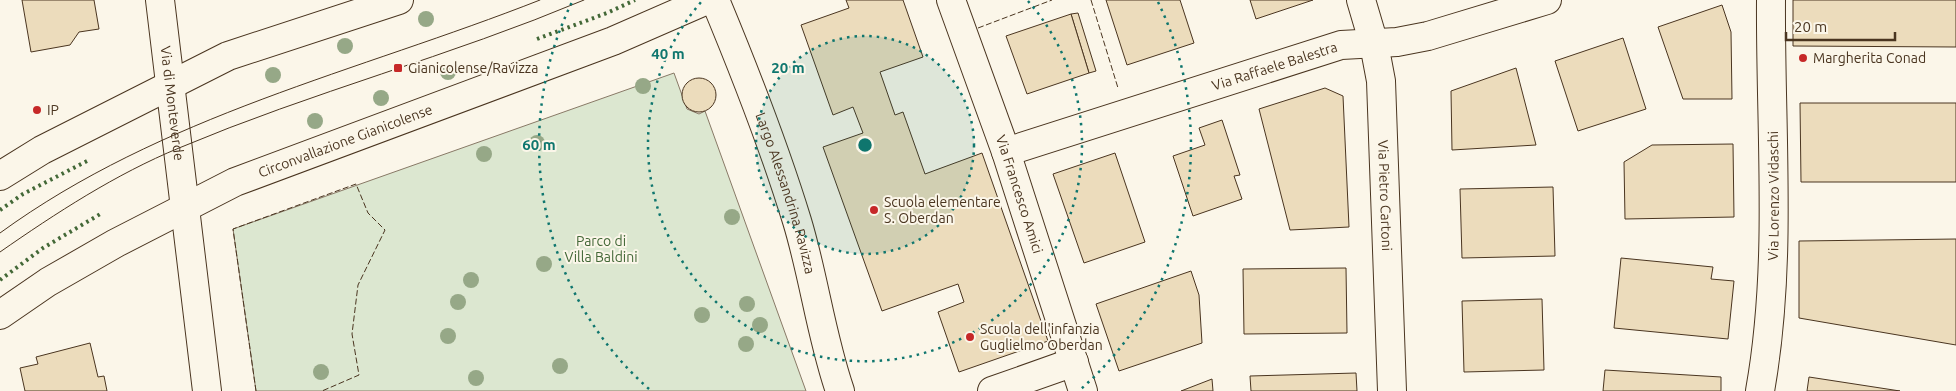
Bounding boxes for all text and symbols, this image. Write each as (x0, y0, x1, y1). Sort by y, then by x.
scale bar (1786, 10, 1895, 42)
text: 20 m (1794, 18, 1827, 35)
street label: Via Raffaele Balestra (1210, 39, 1339, 94)
street label: Via di Monteverde (158, 45, 187, 161)
text: 40 m (651, 45, 685, 62)
place label: Margherita Conad (1813, 50, 1926, 66)
marker: Margherita Conad (1797, 52, 1809, 64)
text: 20 m (771, 59, 805, 76)
place label: Gianicolense/Ravizza (408, 60, 538, 76)
marker: Gianicolense/Ravizza (392, 62, 404, 74)
street label: Circonvallazione Gianicolense (256, 101, 435, 181)
place label: IP (47, 102, 59, 118)
marker: IP (31, 104, 43, 116)
street label: Largo Alessandrina Ravizza (753, 110, 818, 276)
street label: Via Lorenzo Vidaschi (1765, 131, 1782, 261)
street label: Via Francesco Amici (993, 133, 1046, 255)
text: 60 m (522, 136, 556, 153)
centre of rings (856, 136, 874, 154)
street label: Via Pietro Cartoni (1375, 140, 1395, 251)
place label: Scuola elementare S. Oberdan (884, 194, 1001, 226)
marker: Scuola elementare S. Oberdan (868, 204, 880, 216)
park label: Parco di Villa Baldini (564, 233, 638, 265)
place label: Scuola dell'infanzia Guglielmo Oberdan (980, 321, 1103, 353)
marker: Scuola dell'infanzia Guglielmo Oberdan (964, 331, 976, 343)

